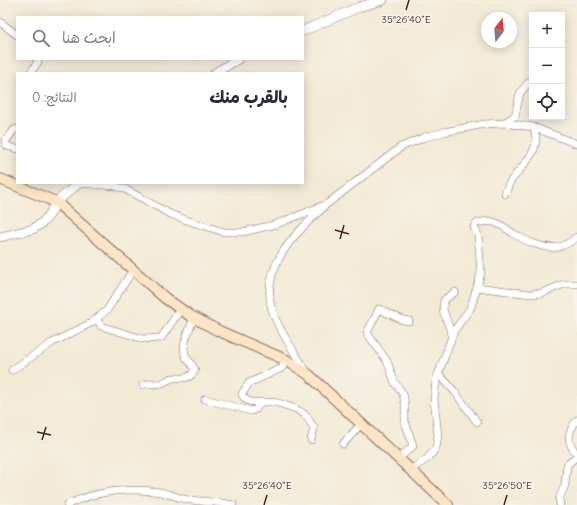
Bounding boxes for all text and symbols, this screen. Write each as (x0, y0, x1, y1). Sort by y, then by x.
north arrow (481, 12, 517, 48)
map controls (529, 12, 565, 120)
button: + (529, 12, 565, 48)
text: 35°26'40"E (381, 13, 431, 26)
search box (16, 16, 304, 60)
icon: search (30, 27, 52, 49)
text: ابحث هنا (62, 28, 116, 47)
button: − (529, 48, 565, 84)
button: locate (529, 84, 565, 120)
text: بالقرب منك (209, 86, 288, 108)
text: النتائج: 0 (32, 89, 77, 106)
text: 35°26'40"E (242, 479, 292, 492)
text: 35°26'50"E (482, 479, 532, 492)

